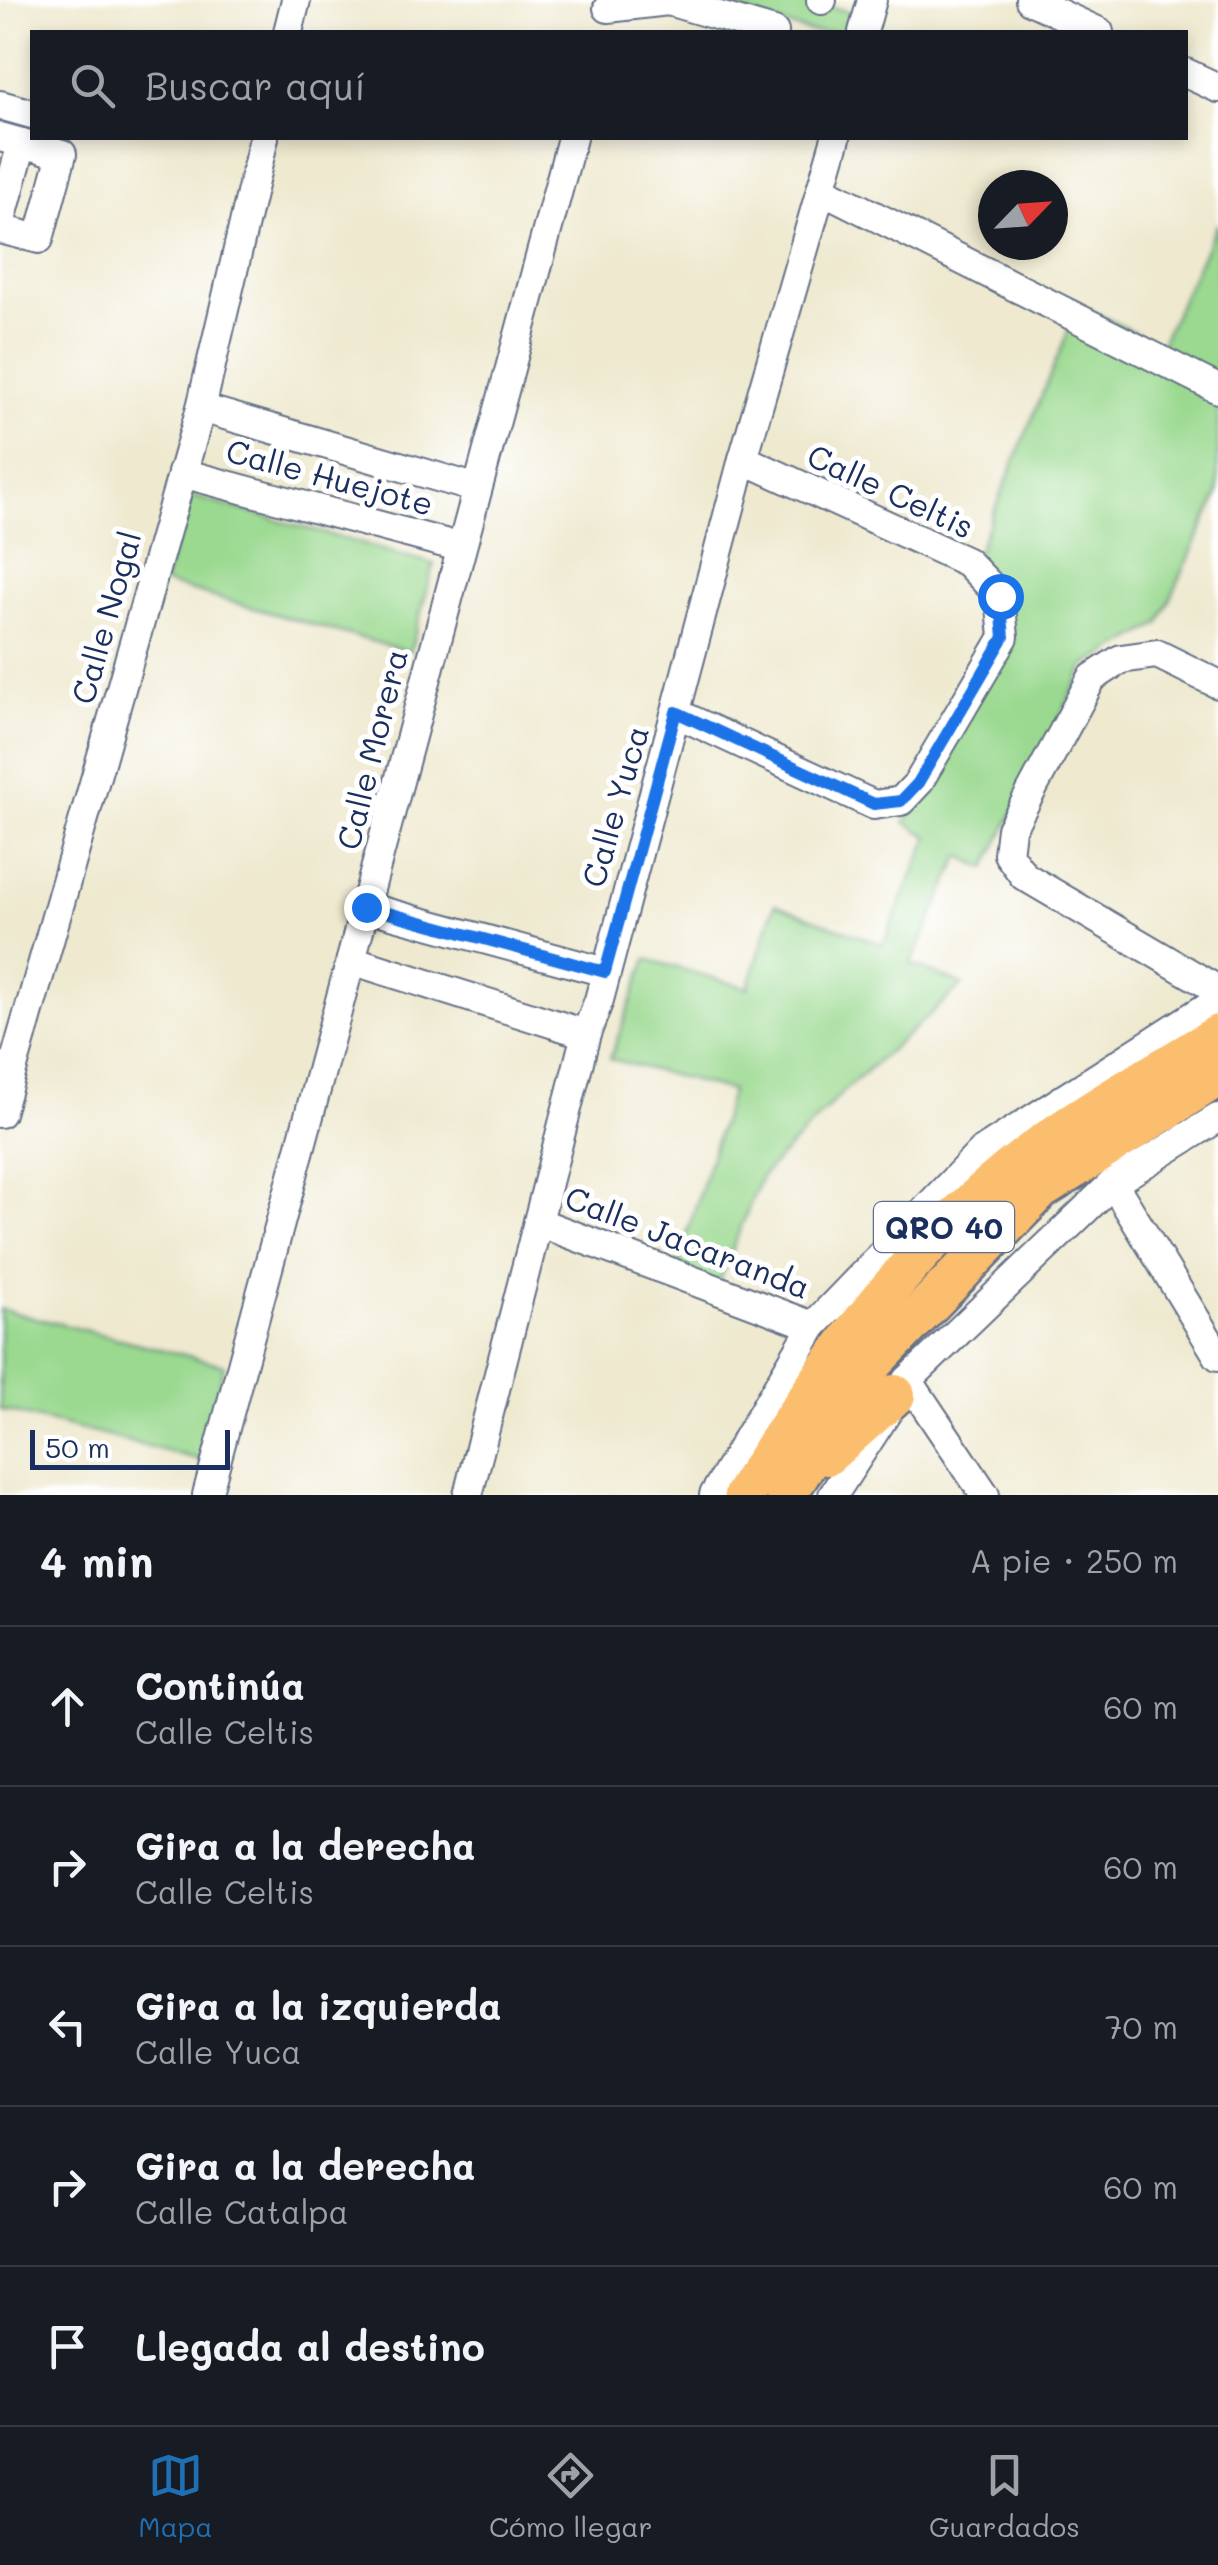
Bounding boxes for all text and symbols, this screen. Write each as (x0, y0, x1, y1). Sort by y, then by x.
search box (30, 30, 1188, 140)
icon: search (65, 58, 120, 113)
text: Buscar aquí (145, 60, 366, 110)
north arrow (978, 170, 1068, 260)
street label: Calle Huejote (222, 428, 438, 524)
street label: Calle Celtis (801, 433, 981, 547)
street label: Calle Nogal (60, 526, 150, 708)
route start (978, 574, 1024, 620)
street label: Calle Morera (326, 644, 416, 854)
street label: Calle Yuca (571, 720, 657, 892)
route end (344, 885, 390, 931)
street label: Calle Jacaranda (560, 1175, 816, 1307)
road number: QRO 40 (874, 1202, 1014, 1252)
scale bar (30, 1425, 230, 1470)
text: 50 m (45, 1429, 110, 1465)
text: 4 min (40, 1533, 153, 1588)
text: A pie · 250 m (970, 1539, 1178, 1581)
text: Continúa (135, 1660, 305, 1710)
icon: ahead (40, 1679, 95, 1734)
text: 60 m (1103, 1685, 1178, 1727)
text: Calle Celtis (135, 1710, 314, 1752)
text: Gira a la derecha (135, 1820, 475, 1870)
icon: right (40, 1839, 95, 1894)
text: 60 m (1103, 1845, 1178, 1887)
text: Calle Celtis (135, 1870, 314, 1912)
text: Gira a la izquierda (135, 1980, 501, 2030)
icon: left (40, 1999, 95, 2054)
text: 70 m (1105, 2005, 1178, 2047)
text: Calle Yuca (135, 2030, 301, 2072)
text: Gira a la derecha (135, 2140, 475, 2190)
icon: right (40, 2159, 95, 2214)
text: 60 m (1103, 2165, 1178, 2207)
text: Calle Catalpa (135, 2190, 348, 2232)
icon: arrive (40, 2319, 95, 2374)
text: Llegada al destino (135, 2321, 485, 2371)
tab: Mapa (138, 2448, 213, 2544)
tab: Cómo llegar (489, 2448, 653, 2544)
tab: Guardados (929, 2448, 1080, 2544)

